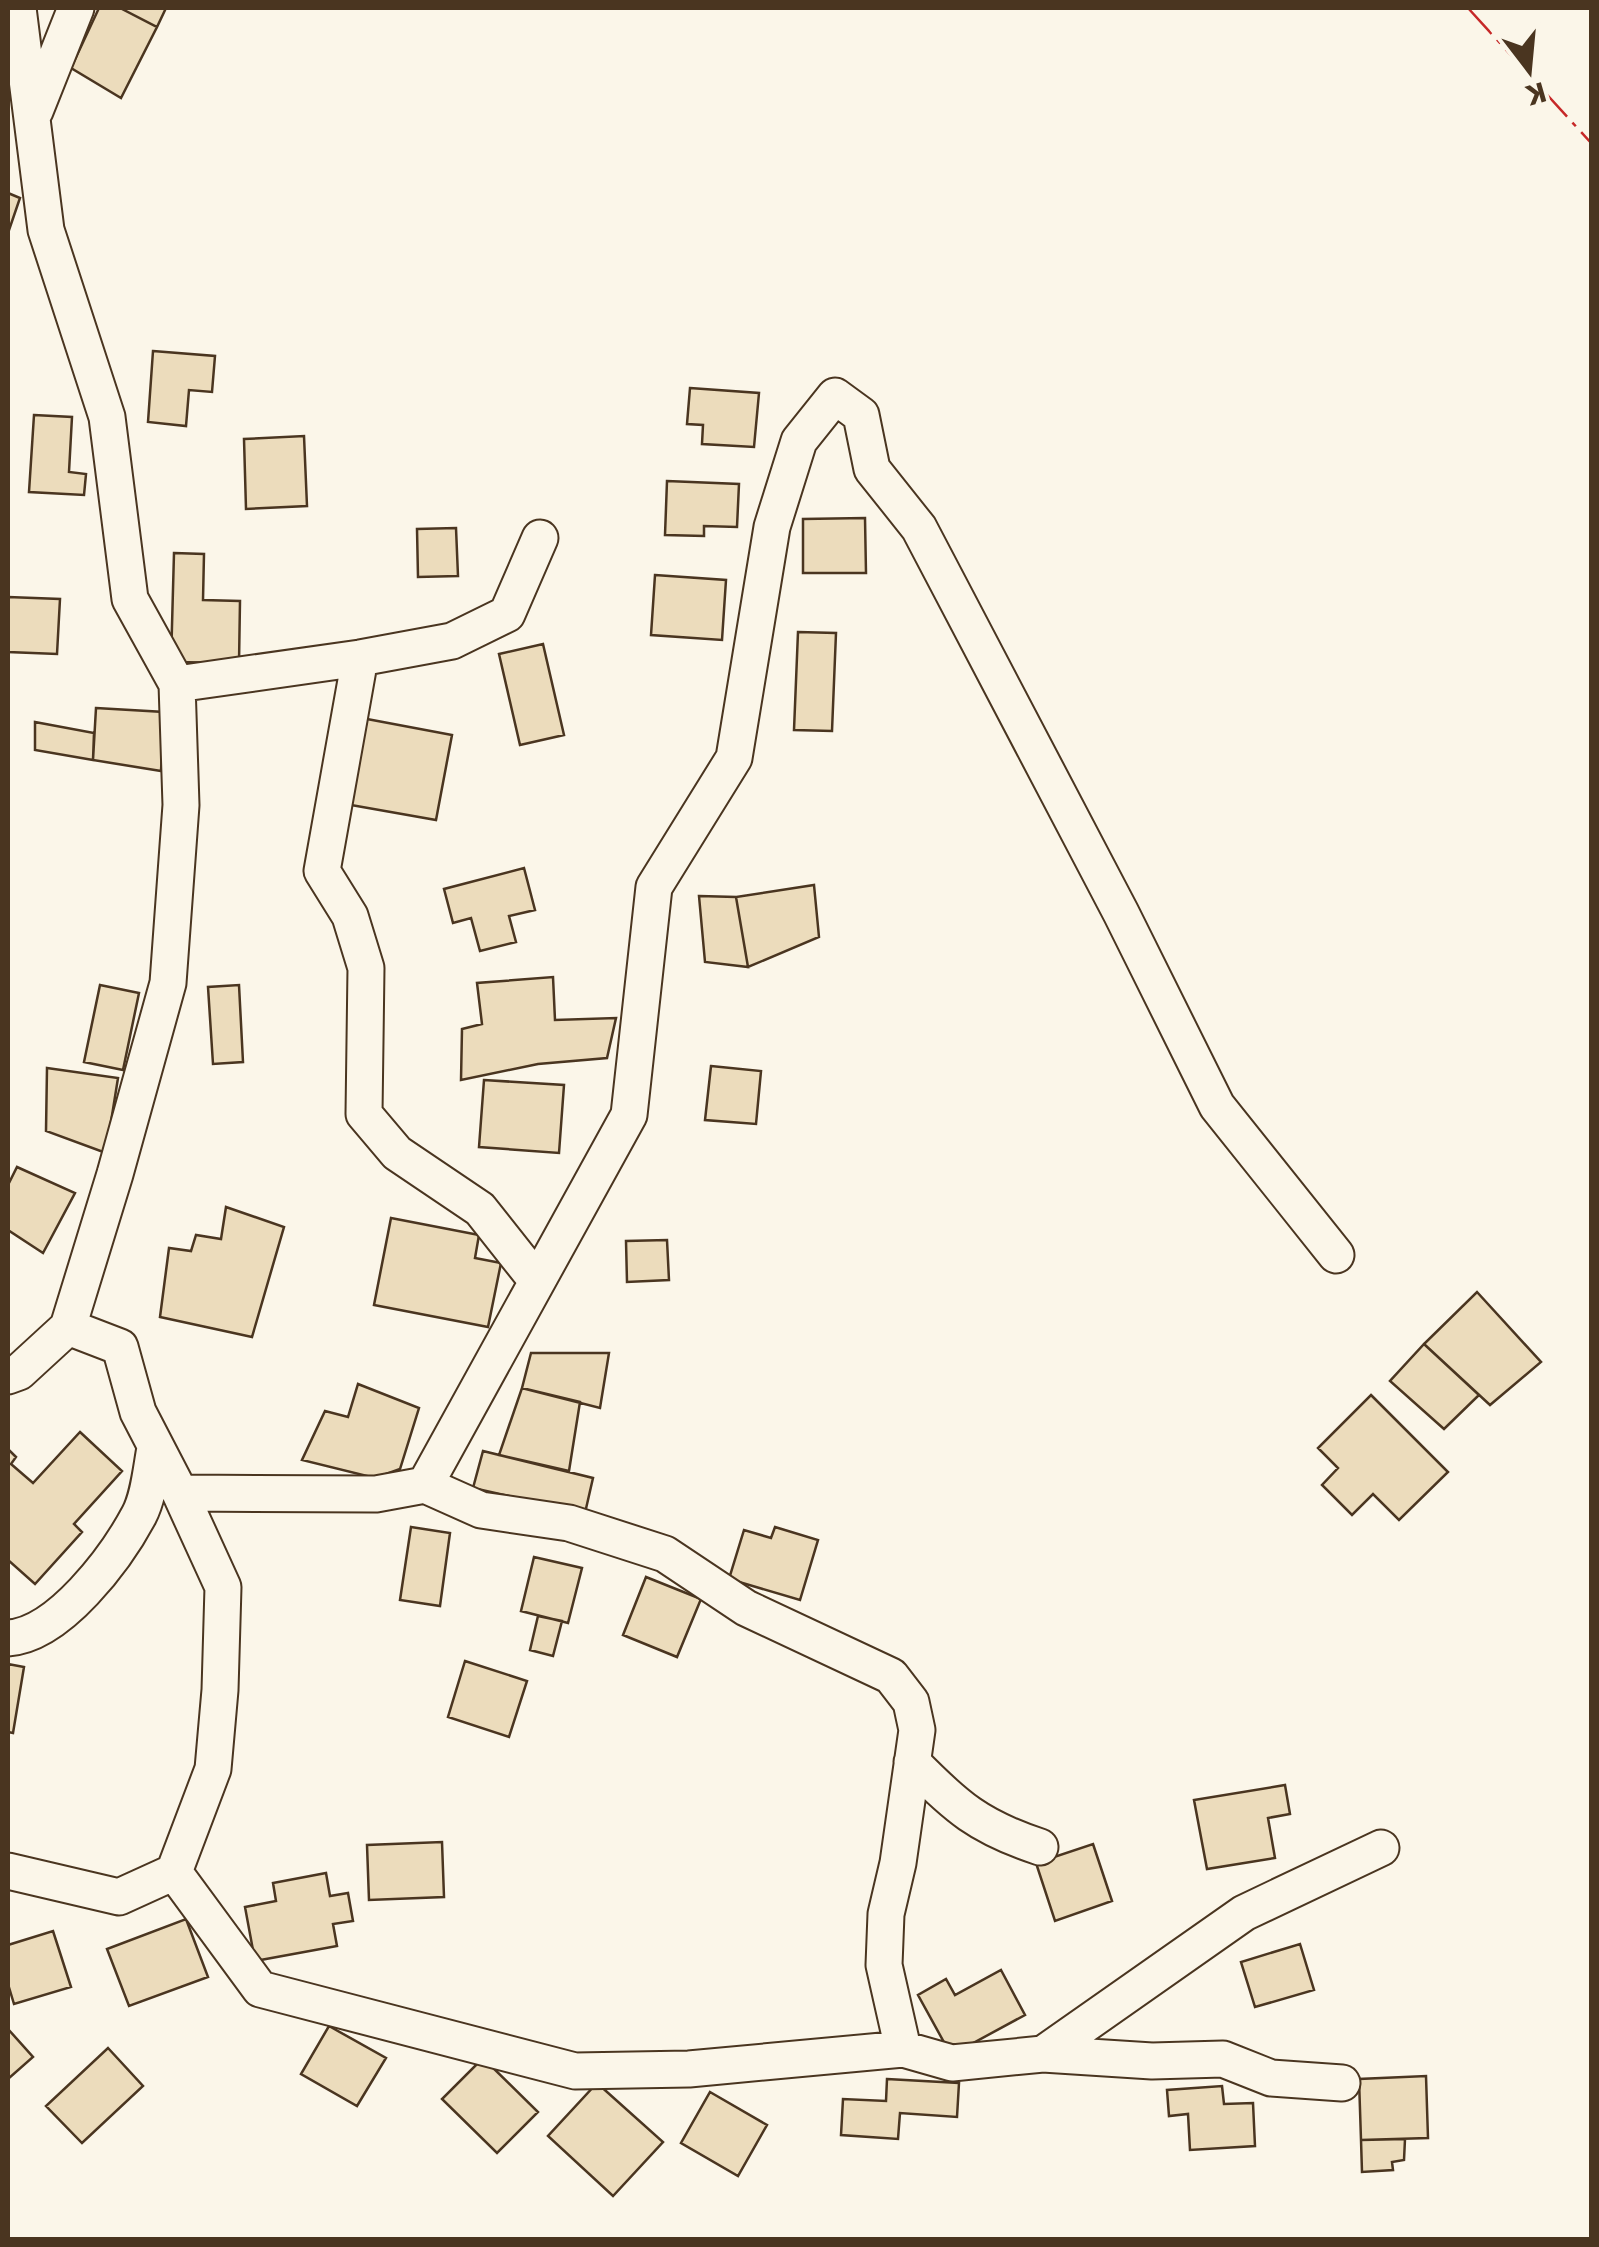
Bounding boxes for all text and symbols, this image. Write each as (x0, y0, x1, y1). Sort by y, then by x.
north arrow (1479, 20, 1579, 120)
text: K (1521, 72, 1551, 115)

